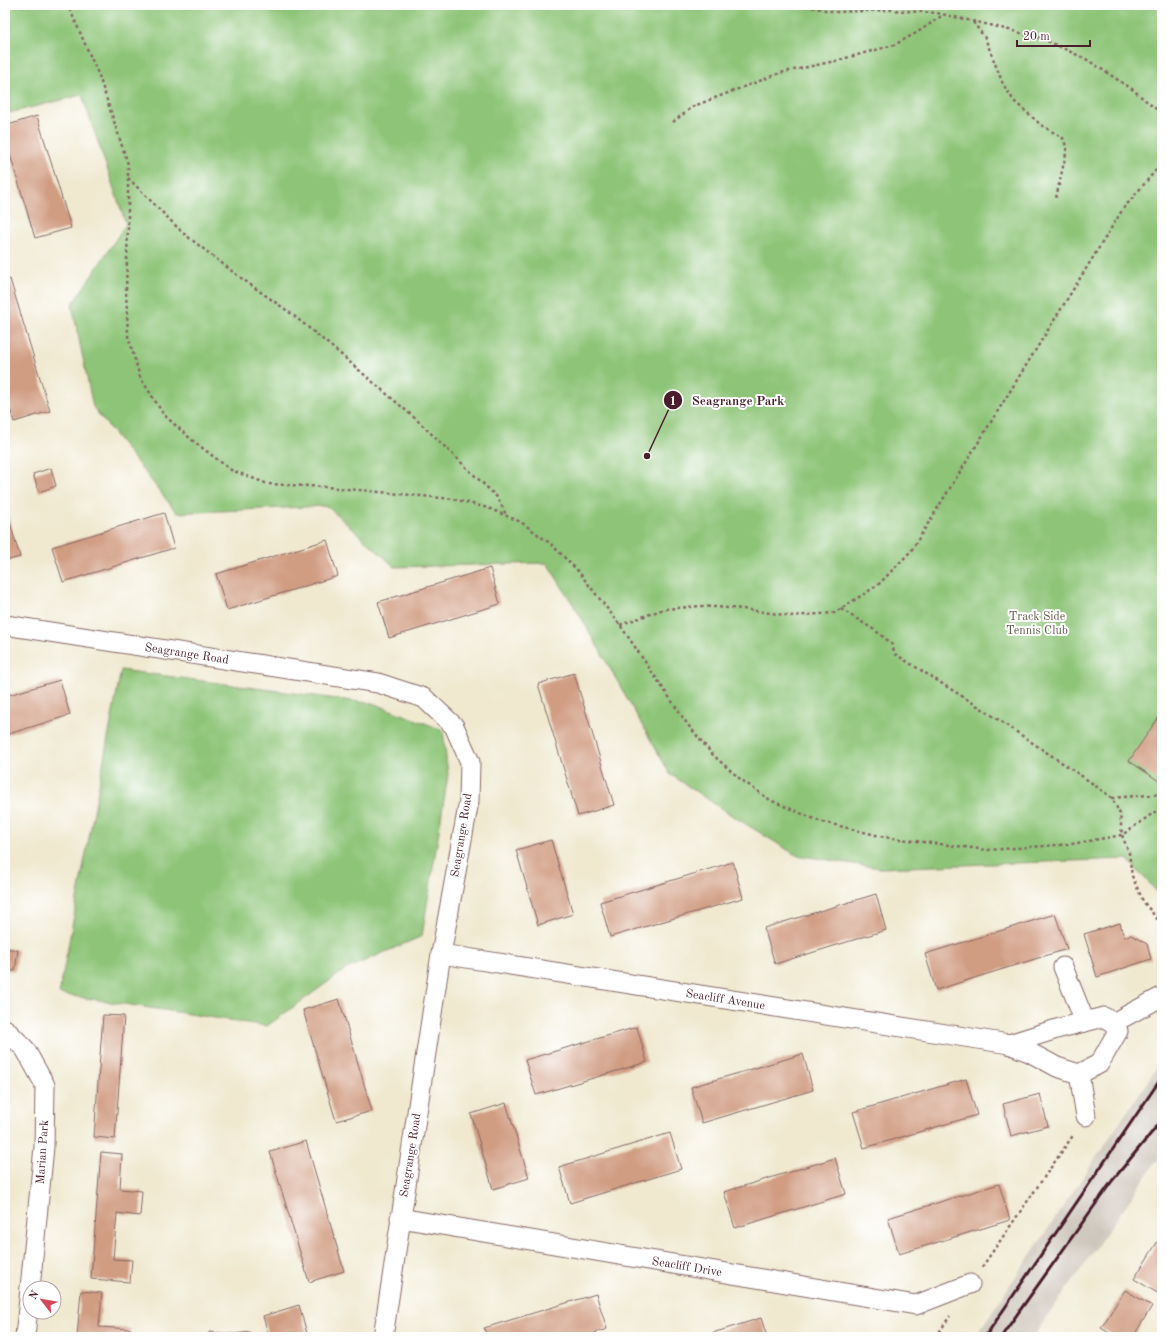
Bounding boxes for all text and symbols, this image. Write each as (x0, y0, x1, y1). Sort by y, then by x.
scale bar (1017, 22, 1090, 48)
text: 20 m (1023, 31, 1050, 43)
callout: Seagrange Park (663, 388, 792, 413)
text: Seagrange Park (692, 395, 785, 408)
text: 1 (670, 396, 676, 408)
park label: Track Side Tennis Club (1006, 611, 1068, 637)
street label: Seagrange Road (144, 642, 230, 667)
street label: Seagrange Road (449, 792, 475, 878)
street label: Seacliff Avenue (685, 988, 766, 1012)
street label: Seagrange Road (398, 1112, 424, 1198)
street label: Marian Park (35, 1119, 51, 1185)
street label: Seacliff Drive (651, 1256, 723, 1279)
north arrow (22, 1280, 62, 1320)
text: N (28, 1289, 42, 1302)

